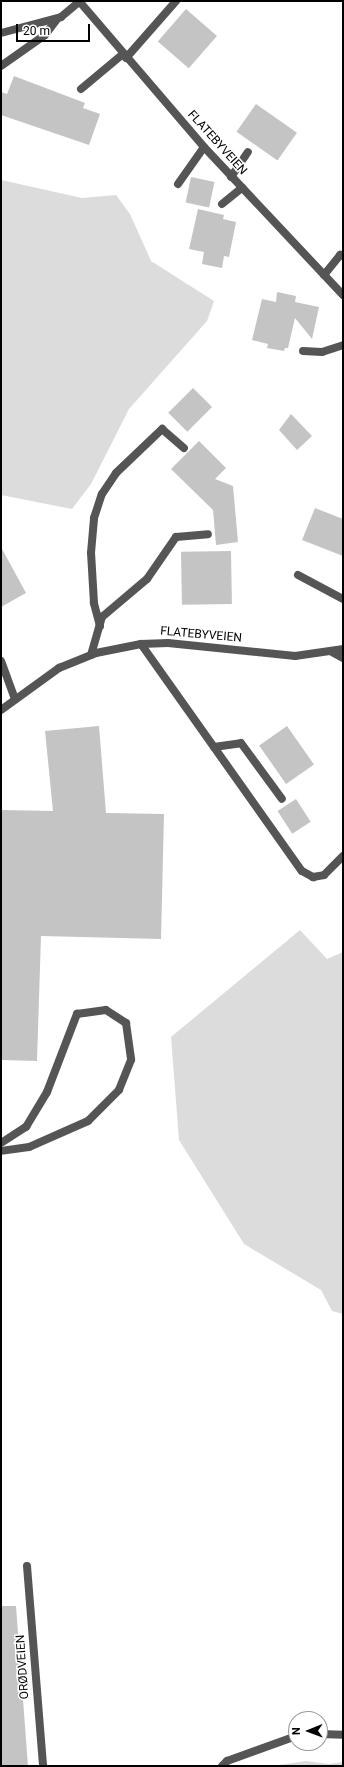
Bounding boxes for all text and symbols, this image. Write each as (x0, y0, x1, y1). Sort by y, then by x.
scale bar (18, 16, 92, 42)
text: 20 m (23, 24, 50, 38)
street label: FLATEBYVEIEN (184, 108, 250, 178)
street label: FLATEBYVEIEN (160, 624, 242, 646)
street label: ORØDVEIEN (14, 1634, 32, 1700)
north arrow (288, 1711, 328, 1751)
text: N (290, 1727, 303, 1735)

